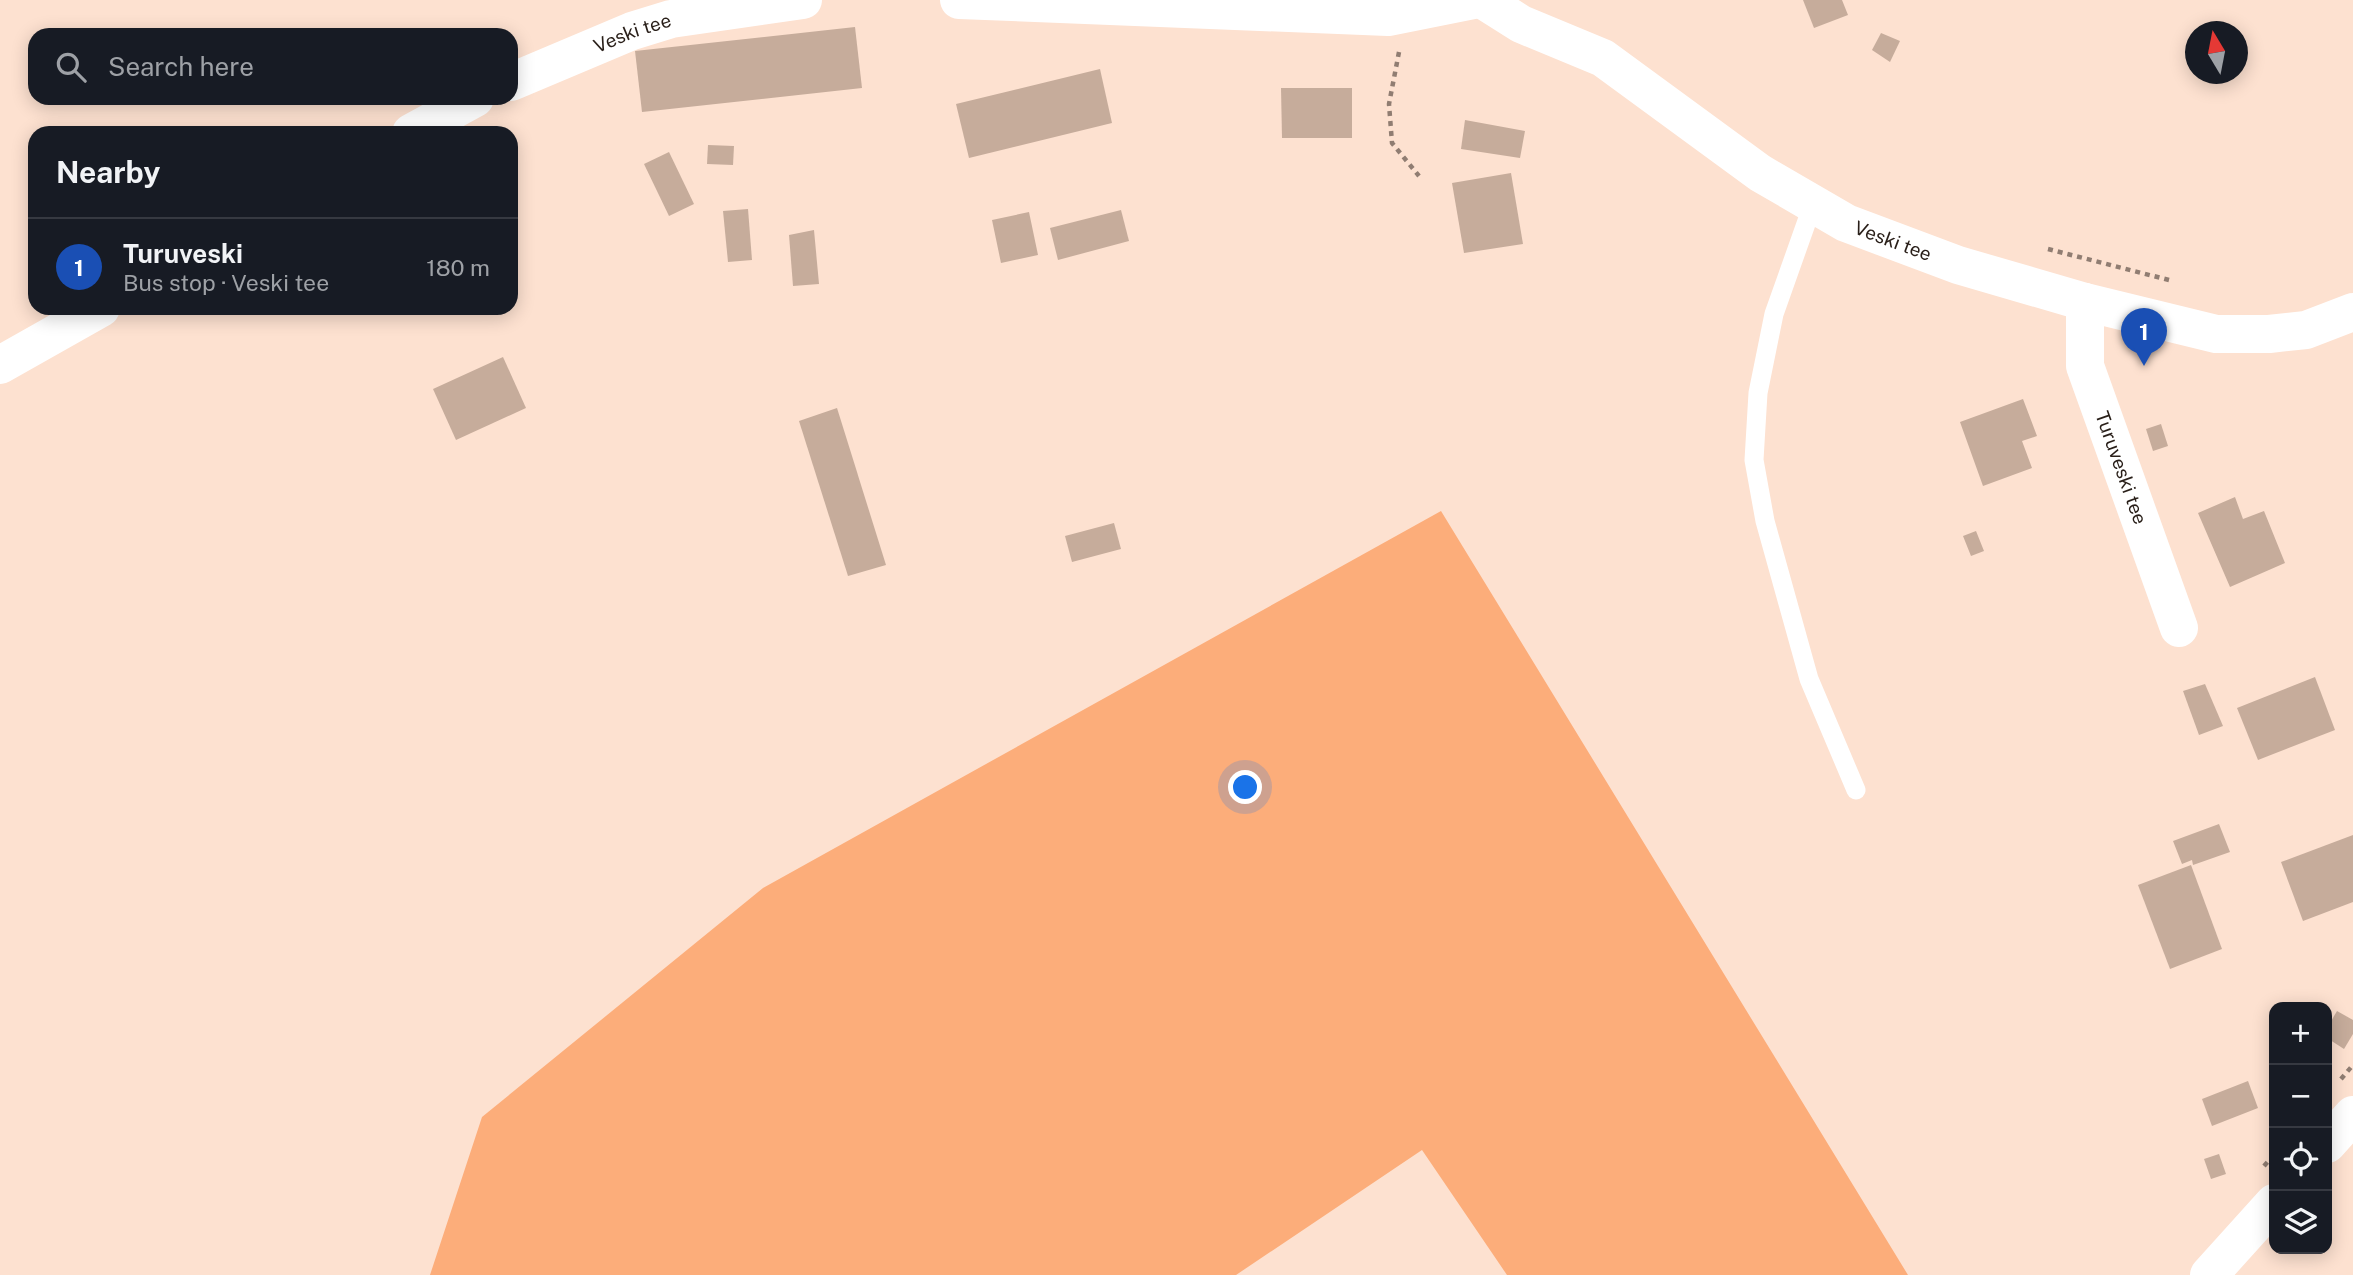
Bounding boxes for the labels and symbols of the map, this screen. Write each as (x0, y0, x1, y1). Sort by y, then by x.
street label: Veski tee (590, 9, 674, 57)
north arrow (2185, 21, 2248, 84)
street label: Veski tee (1851, 216, 1935, 265)
pin: 1 (2121, 308, 2167, 366)
street label: Turuveski tee (2091, 408, 2152, 527)
your location (1228, 770, 1262, 804)

